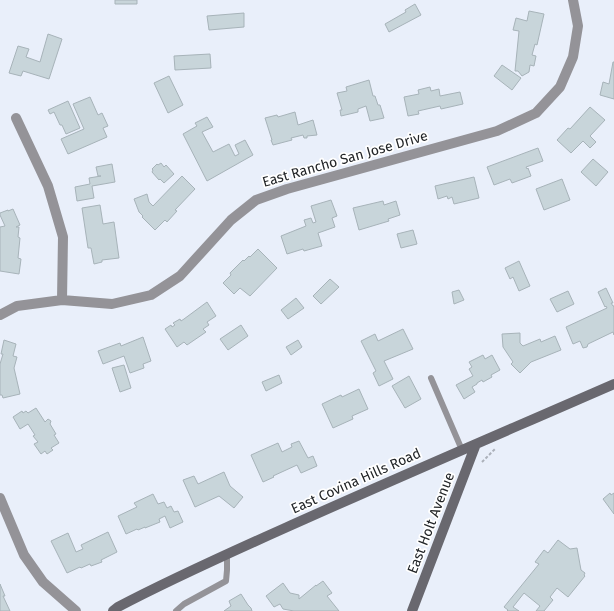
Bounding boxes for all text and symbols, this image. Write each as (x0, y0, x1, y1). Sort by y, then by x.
street label: East Rancho San Jose Drive (260, 127, 430, 191)
street label: East Covina Hills Road (288, 445, 424, 517)
street label: East Holt Avenue (404, 470, 458, 576)

